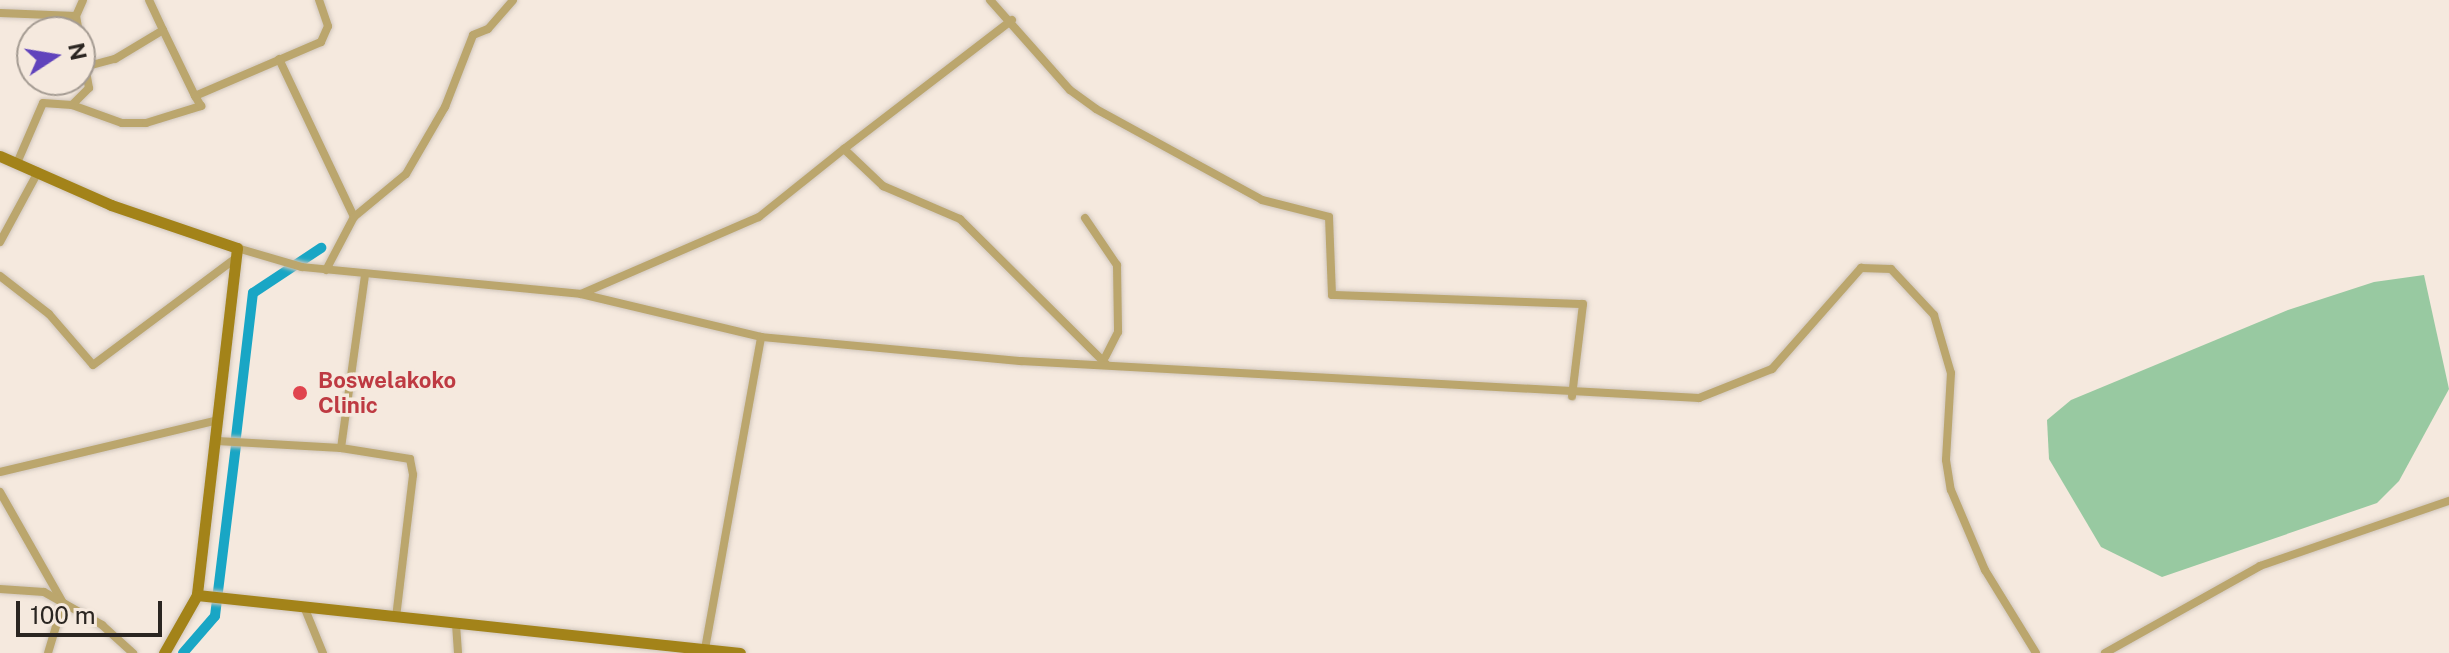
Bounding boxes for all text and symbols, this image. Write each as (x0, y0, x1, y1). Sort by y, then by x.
north arrow (16, 16, 96, 96)
text: N (63, 40, 92, 63)
place label: Boswelakoko Clinic (318, 367, 456, 418)
marker: Boswelakoko Clinic (289, 382, 311, 404)
scale bar (20, 585, 166, 635)
text: 100 m (30, 601, 96, 629)

